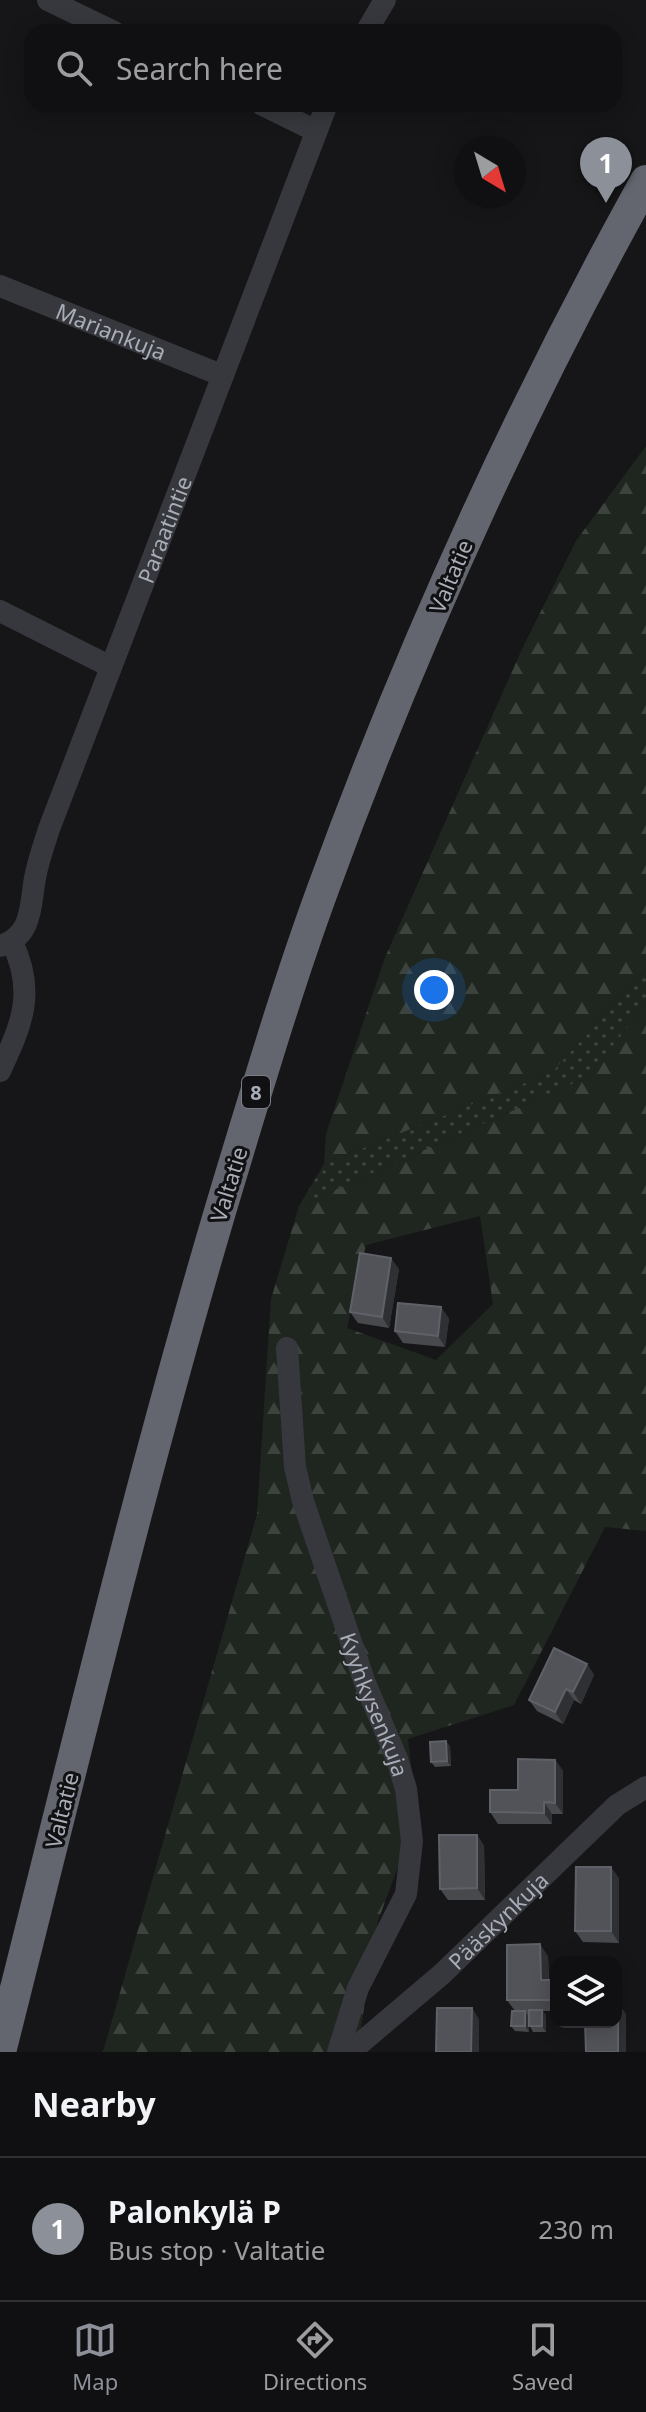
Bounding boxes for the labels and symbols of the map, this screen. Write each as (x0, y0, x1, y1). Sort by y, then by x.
north arrow (454, 136, 526, 208)
pin: 1 (580, 137, 632, 203)
street label: Mariankuja (52, 295, 171, 366)
street label: Paraatintie (130, 472, 198, 587)
street label: Valtatie (421, 535, 479, 617)
your location (414, 970, 454, 1010)
road number: 8 (242, 1076, 270, 1108)
street label: Valtatie (202, 1143, 254, 1225)
street label: Kyyhkysenkuja (334, 1628, 416, 1780)
street label: Valtatie (37, 1769, 85, 1851)
street label: Pääskynkuja (441, 1865, 554, 1976)

